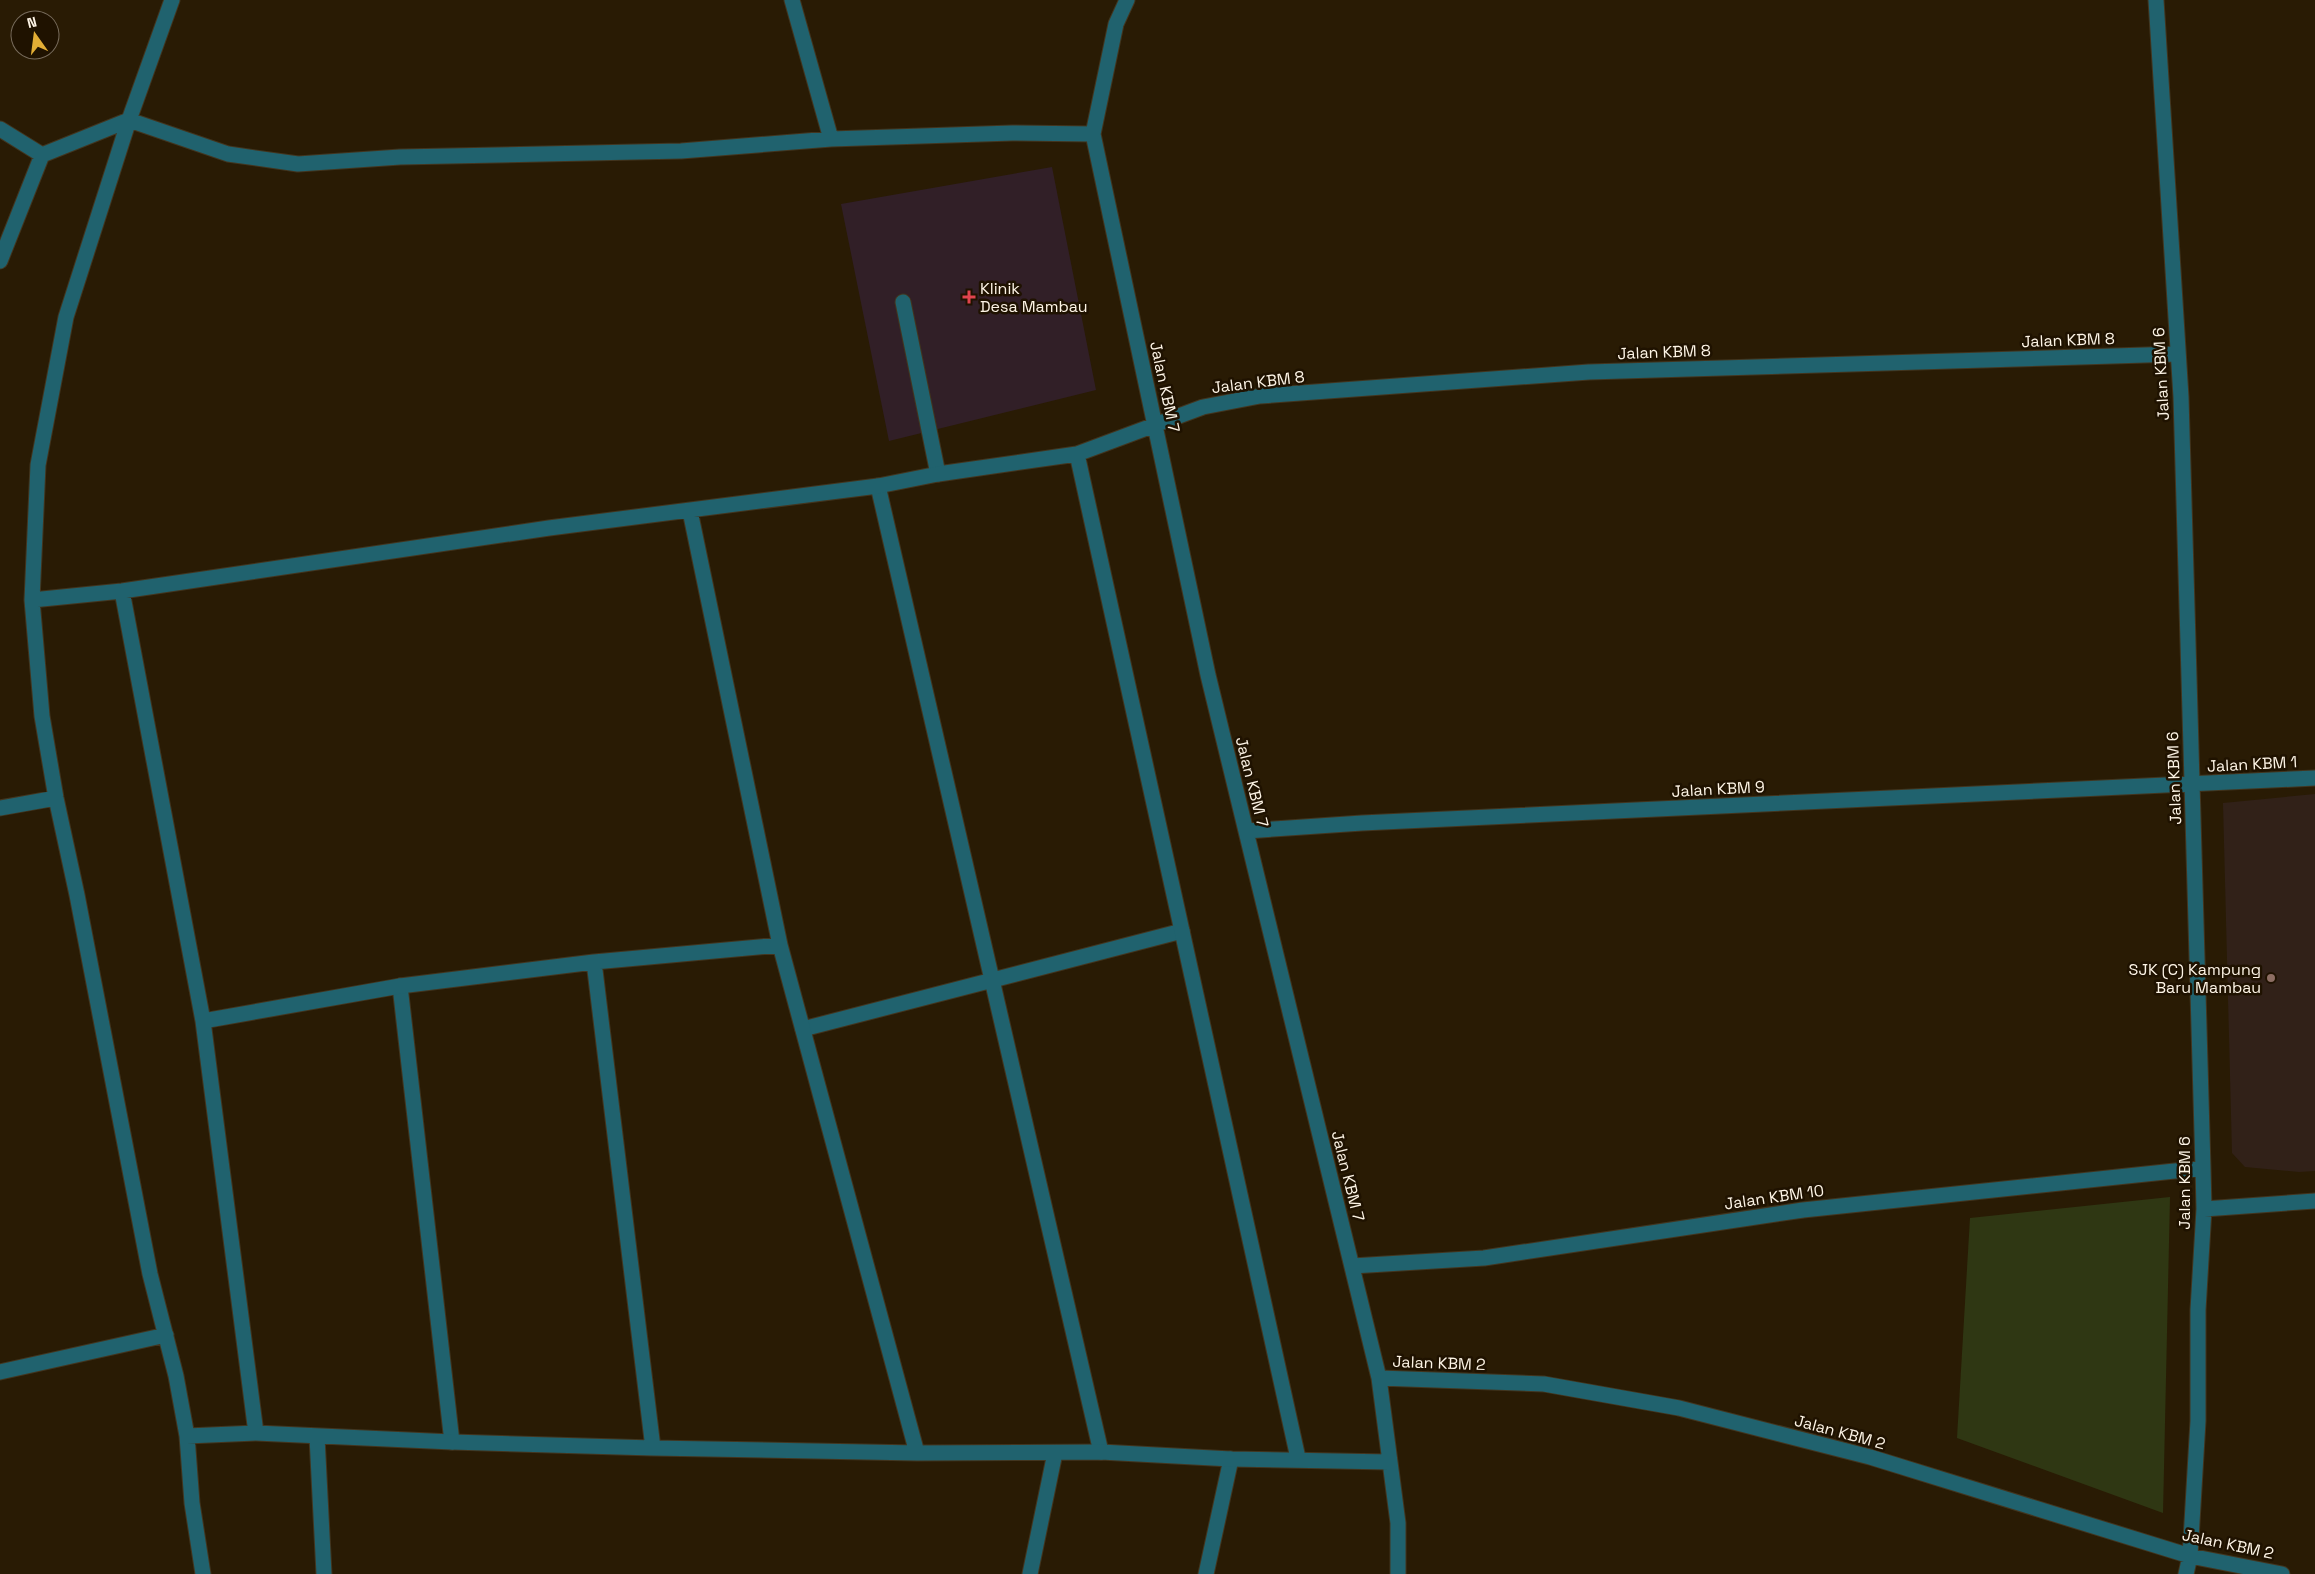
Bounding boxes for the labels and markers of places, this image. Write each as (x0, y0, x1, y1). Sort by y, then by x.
place label: Klinik Desa Mambau (980, 278, 1088, 317)
marker: Klinik Desa Mambau (962, 290, 976, 304)
place label: SJK (C) Kampung Baru Mambau (2129, 959, 2261, 998)
marker: SJK (C) Kampung Baru Mambau (2265, 972, 2277, 984)

